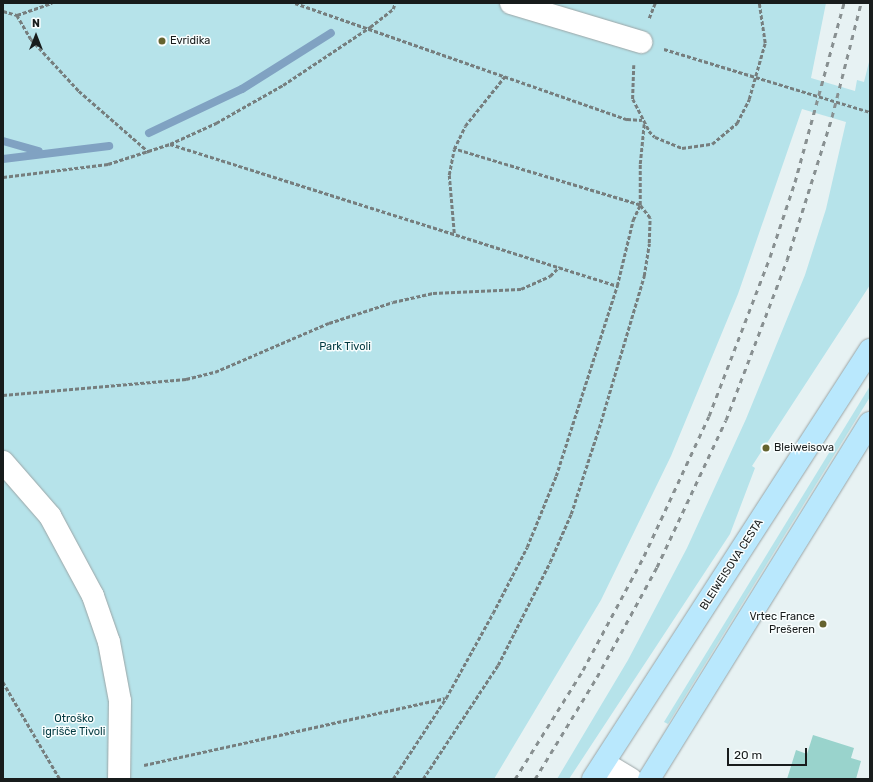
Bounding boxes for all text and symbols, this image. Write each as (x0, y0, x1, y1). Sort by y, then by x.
north arrow (16, 16, 56, 56)
text: N (32, 17, 40, 30)
place label: Evridika (170, 34, 210, 48)
marker: Evridika (157, 36, 167, 46)
park label: Park Tivoli (319, 340, 371, 354)
place label: Bleiweisova (774, 441, 834, 455)
marker: Bleiweisova (761, 443, 771, 453)
street label: BLEIWEISOVA CESTA (698, 517, 766, 613)
place label: Vrtec France Prešeren (749, 611, 815, 637)
marker: Vrtec France Prešeren (818, 619, 828, 629)
park label: Otroško igrišče Tivoli (42, 713, 106, 739)
scale bar (729, 740, 809, 766)
text: 20 m (734, 748, 762, 762)

